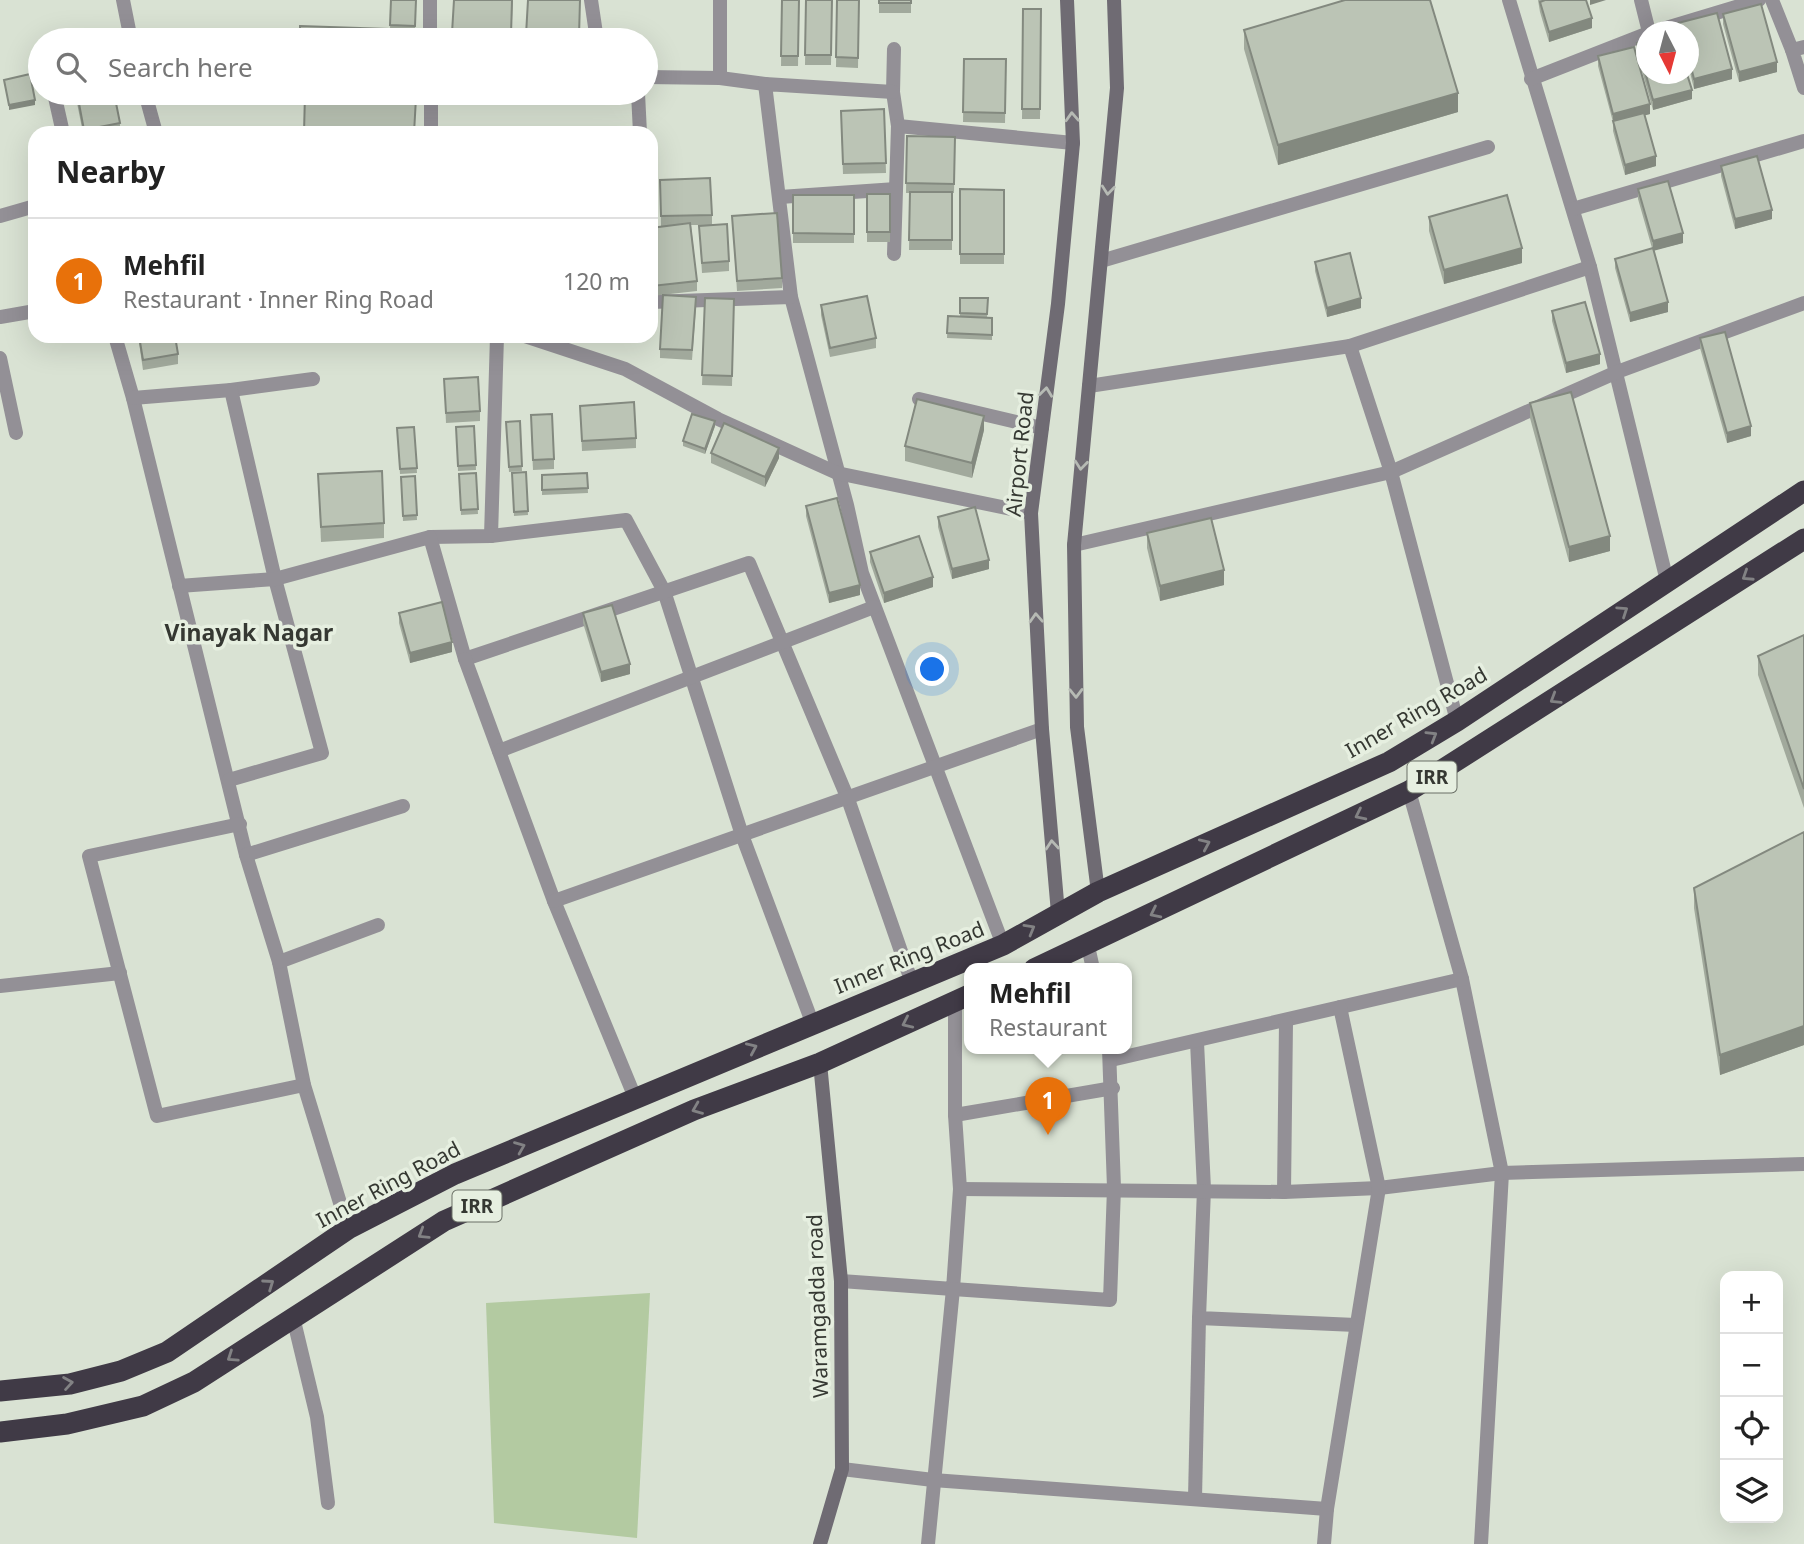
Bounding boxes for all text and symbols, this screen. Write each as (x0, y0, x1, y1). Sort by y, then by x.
north arrow (1636, 21, 1699, 84)
search box (28, 28, 658, 105)
icon: search (52, 48, 90, 86)
text: Search here (108, 49, 253, 85)
one-way arrow (1065, 111, 1080, 122)
text: Nearby (56, 151, 165, 192)
one-way arrow (1100, 184, 1115, 196)
text: Mehfil (123, 247, 206, 283)
text: 1 (72, 265, 86, 297)
text: 120 m (563, 265, 630, 297)
text: Restaurant · Inner Ring Road (123, 283, 434, 315)
one-way arrow (1039, 386, 1054, 397)
street label: Airport Road (999, 390, 1039, 518)
one-way arrow (1074, 460, 1089, 471)
one-way arrow (1742, 568, 1755, 580)
one-way arrow (1615, 606, 1628, 619)
one-way arrow (1029, 612, 1044, 623)
district label: Vinayak Nagar (165, 616, 333, 648)
your location (915, 652, 949, 686)
street label: Inner Ring Road (1340, 660, 1492, 764)
one-way arrow (1069, 687, 1084, 698)
one-way arrow (1550, 690, 1563, 703)
one-way arrow (1425, 731, 1438, 744)
road number: IRR (1408, 762, 1456, 792)
one-way arrow (1355, 807, 1367, 821)
one-way arrow (1198, 838, 1210, 852)
one-way arrow (1045, 839, 1060, 850)
one-way arrow (1150, 905, 1162, 919)
street label: Inner Ring Road (830, 914, 988, 1000)
one-way arrow (1023, 924, 1036, 937)
popup (964, 963, 1132, 1054)
text: Mehfil (989, 975, 1071, 1011)
text: Restaurant (989, 1011, 1107, 1043)
one-way arrow (902, 1015, 914, 1029)
one-way arrow (746, 1043, 758, 1057)
pin: 1 (1025, 1077, 1071, 1135)
one-way arrow (691, 1101, 703, 1115)
street label: Inner Ring Road (311, 1134, 465, 1234)
one-way arrow (514, 1141, 526, 1155)
road number: IRR (452, 1190, 502, 1222)
street label: Waramgadda road (800, 1214, 834, 1398)
one-way arrow (418, 1226, 431, 1239)
map controls (1720, 1271, 1783, 1523)
button: + (1720, 1271, 1783, 1334)
one-way arrow (261, 1279, 274, 1292)
button: − (1720, 1334, 1783, 1397)
one-way arrow (226, 1349, 239, 1362)
one-way arrow (62, 1376, 74, 1391)
button: locate (1720, 1397, 1783, 1460)
button: layers (1720, 1460, 1783, 1523)

